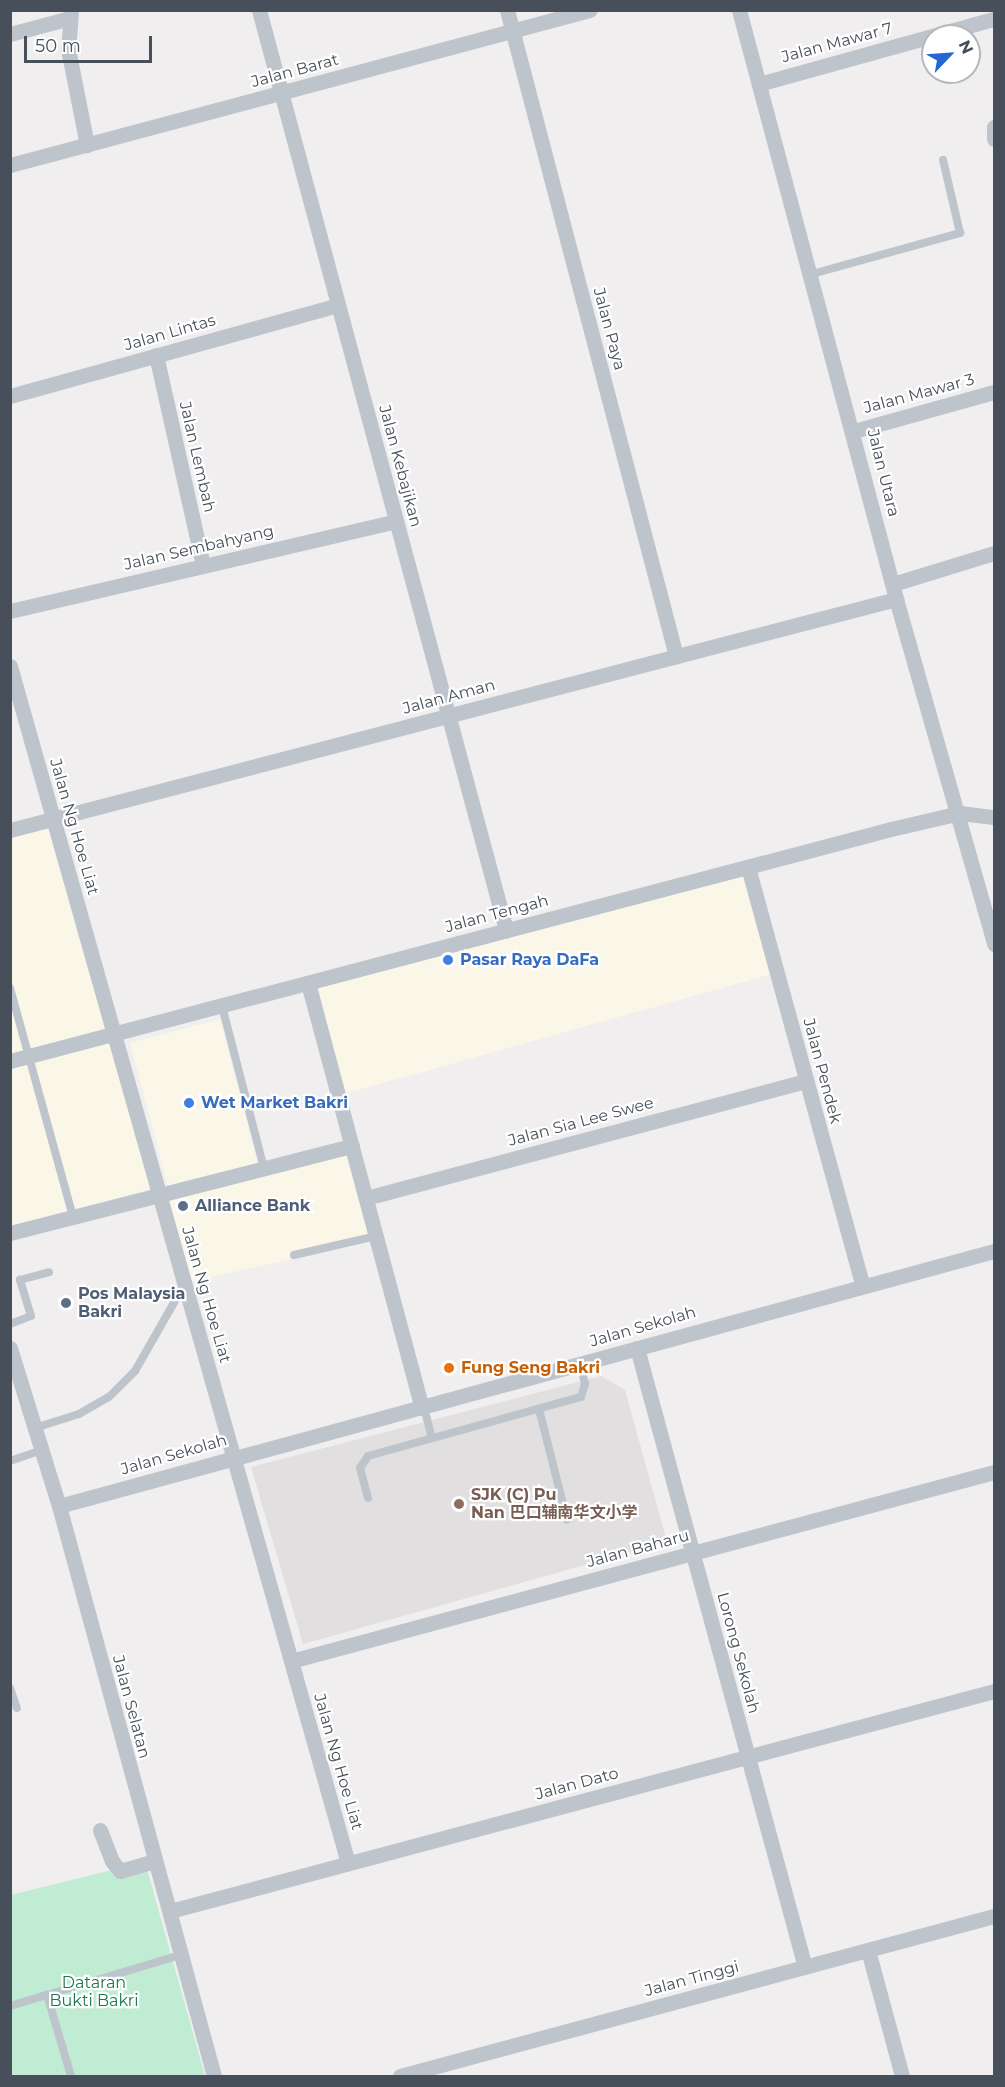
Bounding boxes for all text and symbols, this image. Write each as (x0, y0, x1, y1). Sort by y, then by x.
street label: Jalan Mawar 7 (779, 19, 895, 67)
scale bar (27, 24, 154, 62)
north arrow (921, 24, 981, 84)
text: 50 m (35, 35, 81, 57)
text: N (955, 37, 977, 57)
street label: Jalan Barat (249, 50, 341, 92)
street label: Jalan Paya (589, 286, 629, 372)
street label: Jalan Lintas (122, 311, 218, 355)
street label: Jalan Mawar 3 (862, 370, 976, 418)
street label: Jalan Lembah (175, 400, 219, 514)
street label: Jalan Kebajikan (374, 403, 426, 529)
street label: Jalan Utara (863, 427, 903, 519)
street label: Jalan Sembahyang (122, 521, 276, 575)
street label: Jalan Aman (401, 675, 497, 719)
street label: Jalan Ng Hoe Liat (45, 757, 103, 897)
street label: Jalan Tengah (443, 891, 551, 937)
place label: Pasar Raya DaFa (460, 950, 599, 970)
marker: Pasar Raya DaFa (441, 953, 455, 967)
street label: Jalan Pendek (799, 1016, 845, 1126)
place label: Wet Market Bakri (201, 1093, 348, 1113)
street label: Jalan Sia Lee Swee (506, 1093, 656, 1151)
marker: Wet Market Bakri (182, 1096, 196, 1110)
place label: Alliance Bank (195, 1196, 310, 1216)
marker: Alliance Bank (176, 1199, 190, 1213)
street label: Jalan Ng Hoe Liat (177, 1225, 235, 1365)
place label: Pos Malaysia Bakri (78, 1284, 185, 1322)
marker: Pos Malaysia Bakri (59, 1296, 73, 1310)
street label: Jalan Sekolah (588, 1303, 698, 1351)
place label: Fung Seng Bakri (461, 1358, 600, 1378)
marker: Fung Seng Bakri (442, 1361, 456, 1375)
street label: Jalan Sekolah (119, 1431, 229, 1479)
place label: SJK (C) Pu Nan 巴口辅南华文小学 (471, 1485, 637, 1523)
marker: SJK (C) Pu Nan 巴口辅南华文小学 (452, 1497, 466, 1511)
street label: Jalan Baharu (585, 1526, 691, 1572)
street label: Lorong Sekolah (713, 1590, 763, 1716)
street label: Jalan Selatan (108, 1653, 154, 1761)
street label: Jalan Ng Hoe Liat (309, 1692, 367, 1832)
street label: Jalan Dato (533, 1764, 621, 1804)
street label: Jalan Tinggi (643, 1957, 741, 2001)
park label: Dataran Bukti Bakri (50, 1973, 138, 2011)

